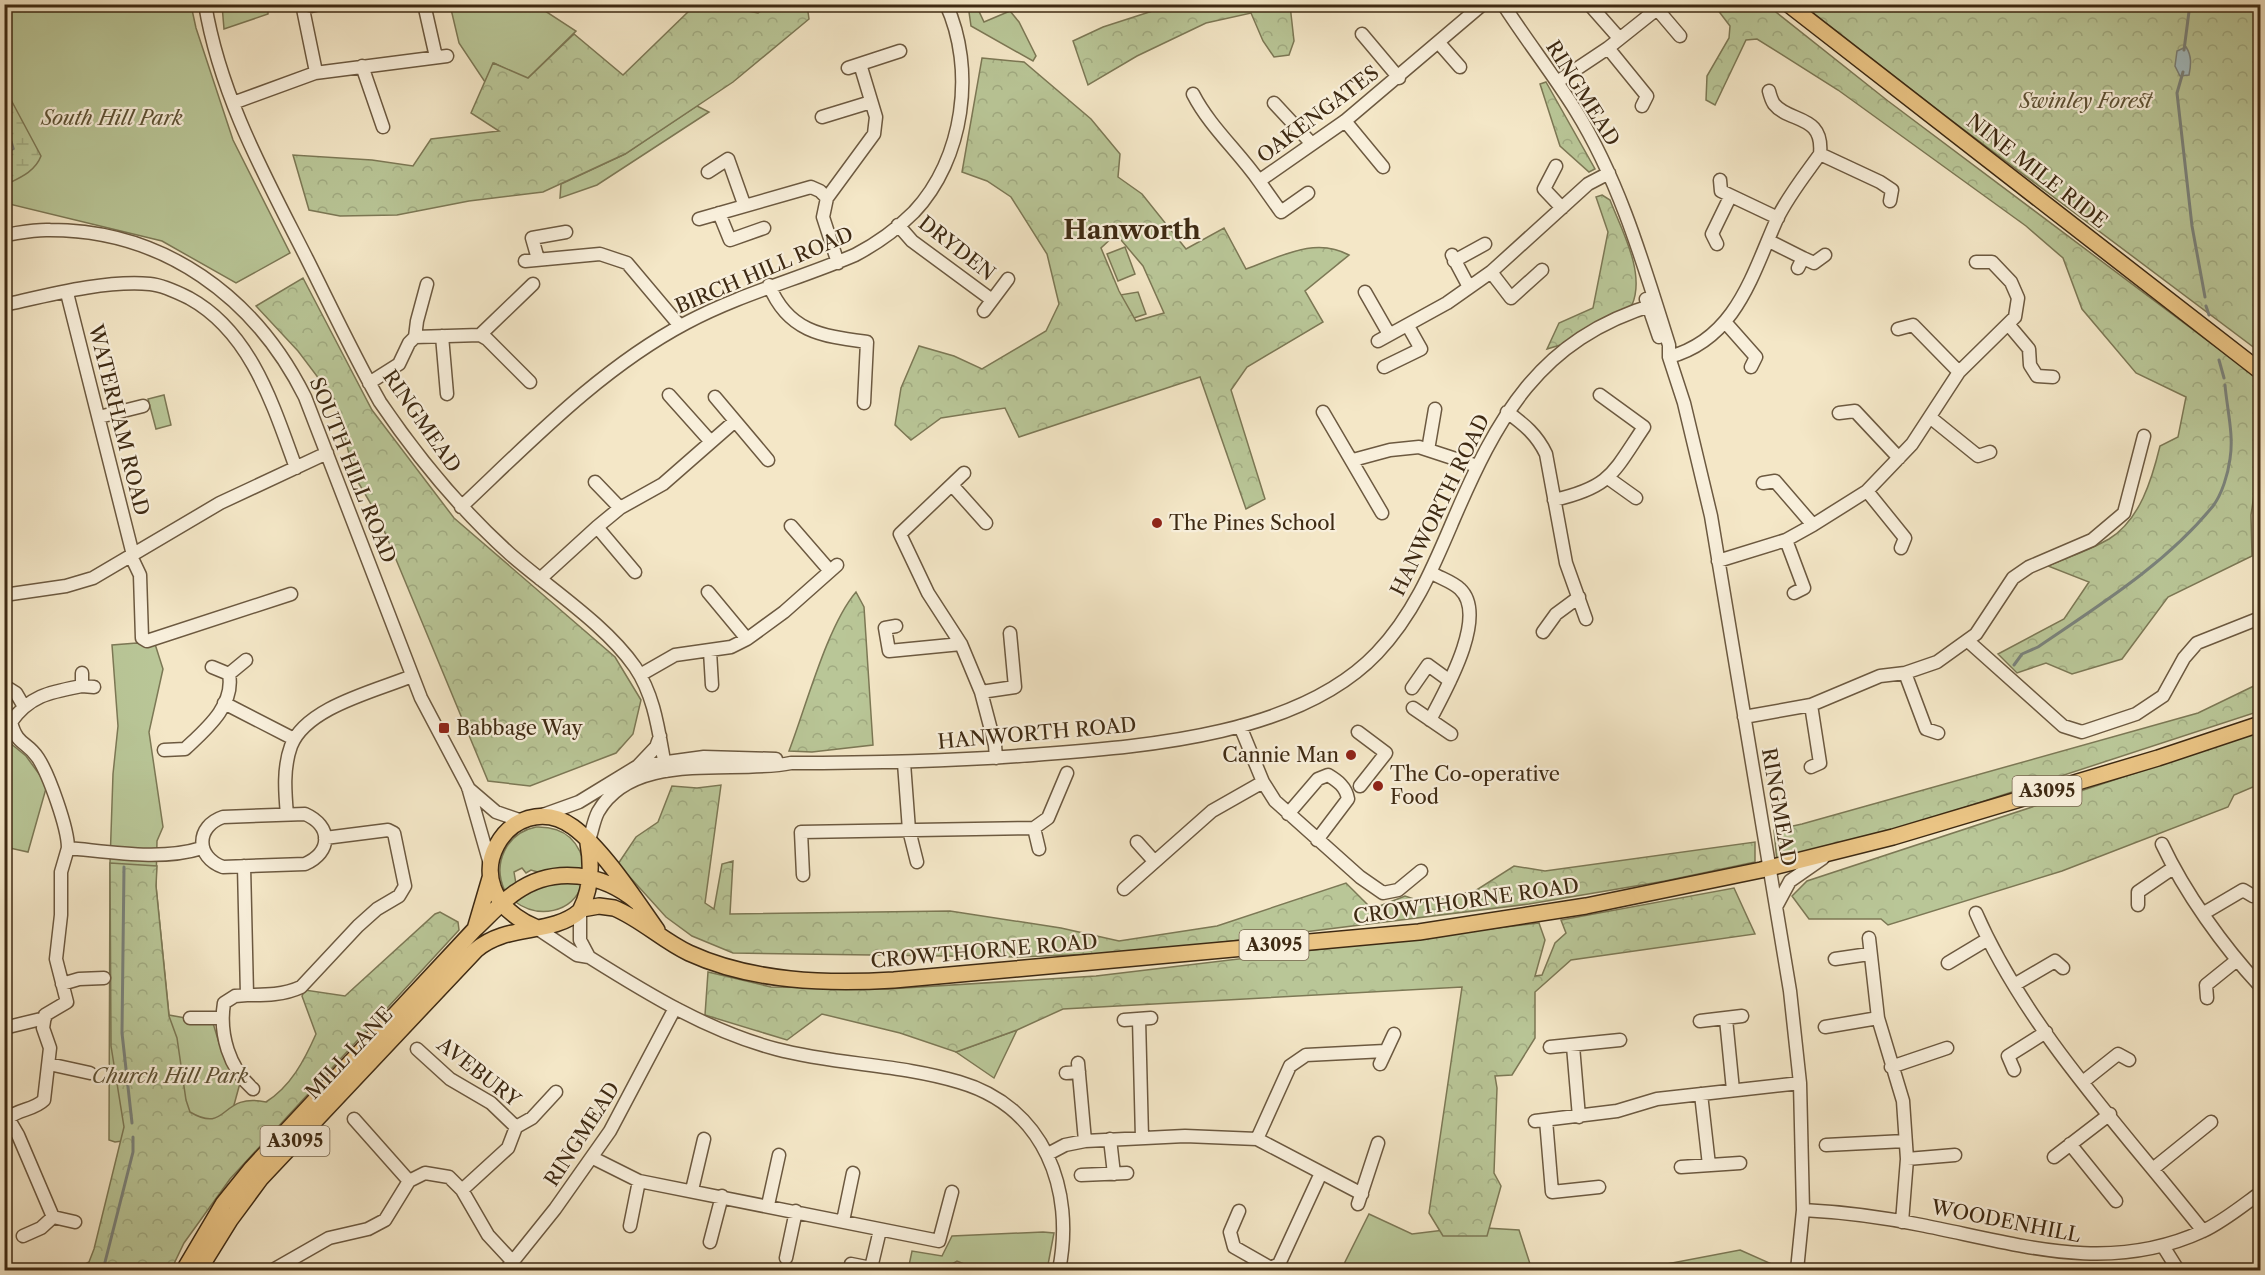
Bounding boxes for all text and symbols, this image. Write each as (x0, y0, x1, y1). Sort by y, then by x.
street label: RINGMEAD (1541, 36, 1625, 150)
street label: OAKENGATES (1252, 60, 1384, 168)
park label: Swinley Forest (2019, 89, 2153, 113)
park label: South Hill Park (40, 106, 183, 130)
street label: NINE MILE RIDE (1962, 109, 2112, 233)
street label: DRYDEN (914, 211, 1000, 285)
district label: Hanworth (1063, 214, 1201, 246)
street label: BIRCH HILL ROAD (671, 222, 857, 318)
street label: WATERHAM ROAD (83, 321, 154, 518)
street label: RINGMEAD (378, 365, 466, 477)
street label: SOUTH HILL ROAD (305, 374, 401, 566)
street label: HANWORTH ROAD (1386, 410, 1494, 600)
place label: The Pines School (1169, 511, 1336, 535)
marker: The Pines School (1150, 516, 1164, 530)
street label: HANWORTH ROAD (937, 712, 1137, 754)
place label: Babbage Way (456, 716, 584, 740)
marker: Babbage Way (437, 721, 451, 735)
place label: Cannie Man (1222, 743, 1339, 767)
street label: RINGMEAD (1757, 746, 1801, 868)
marker: Cannie Man (1344, 748, 1358, 762)
place label: The Co-operative Food (1390, 762, 1560, 809)
road number: A3095 (2012, 776, 2082, 806)
marker: The Co-operative Food (1371, 779, 1385, 793)
street label: CROWTHORNE ROAD (1352, 873, 1580, 929)
street label: CROWTHORNE ROAD (870, 929, 1098, 973)
road number: A3095 (1240, 930, 1308, 960)
street label: MILL LANE (300, 1002, 398, 1104)
street label: AVEBURY (432, 1032, 526, 1112)
park label: Church Hill Park (92, 1064, 249, 1088)
street label: RINGMEAD (539, 1077, 625, 1191)
road number: A3095 (260, 1126, 330, 1156)
street label: WOODENHILL (1928, 1195, 2083, 1247)

